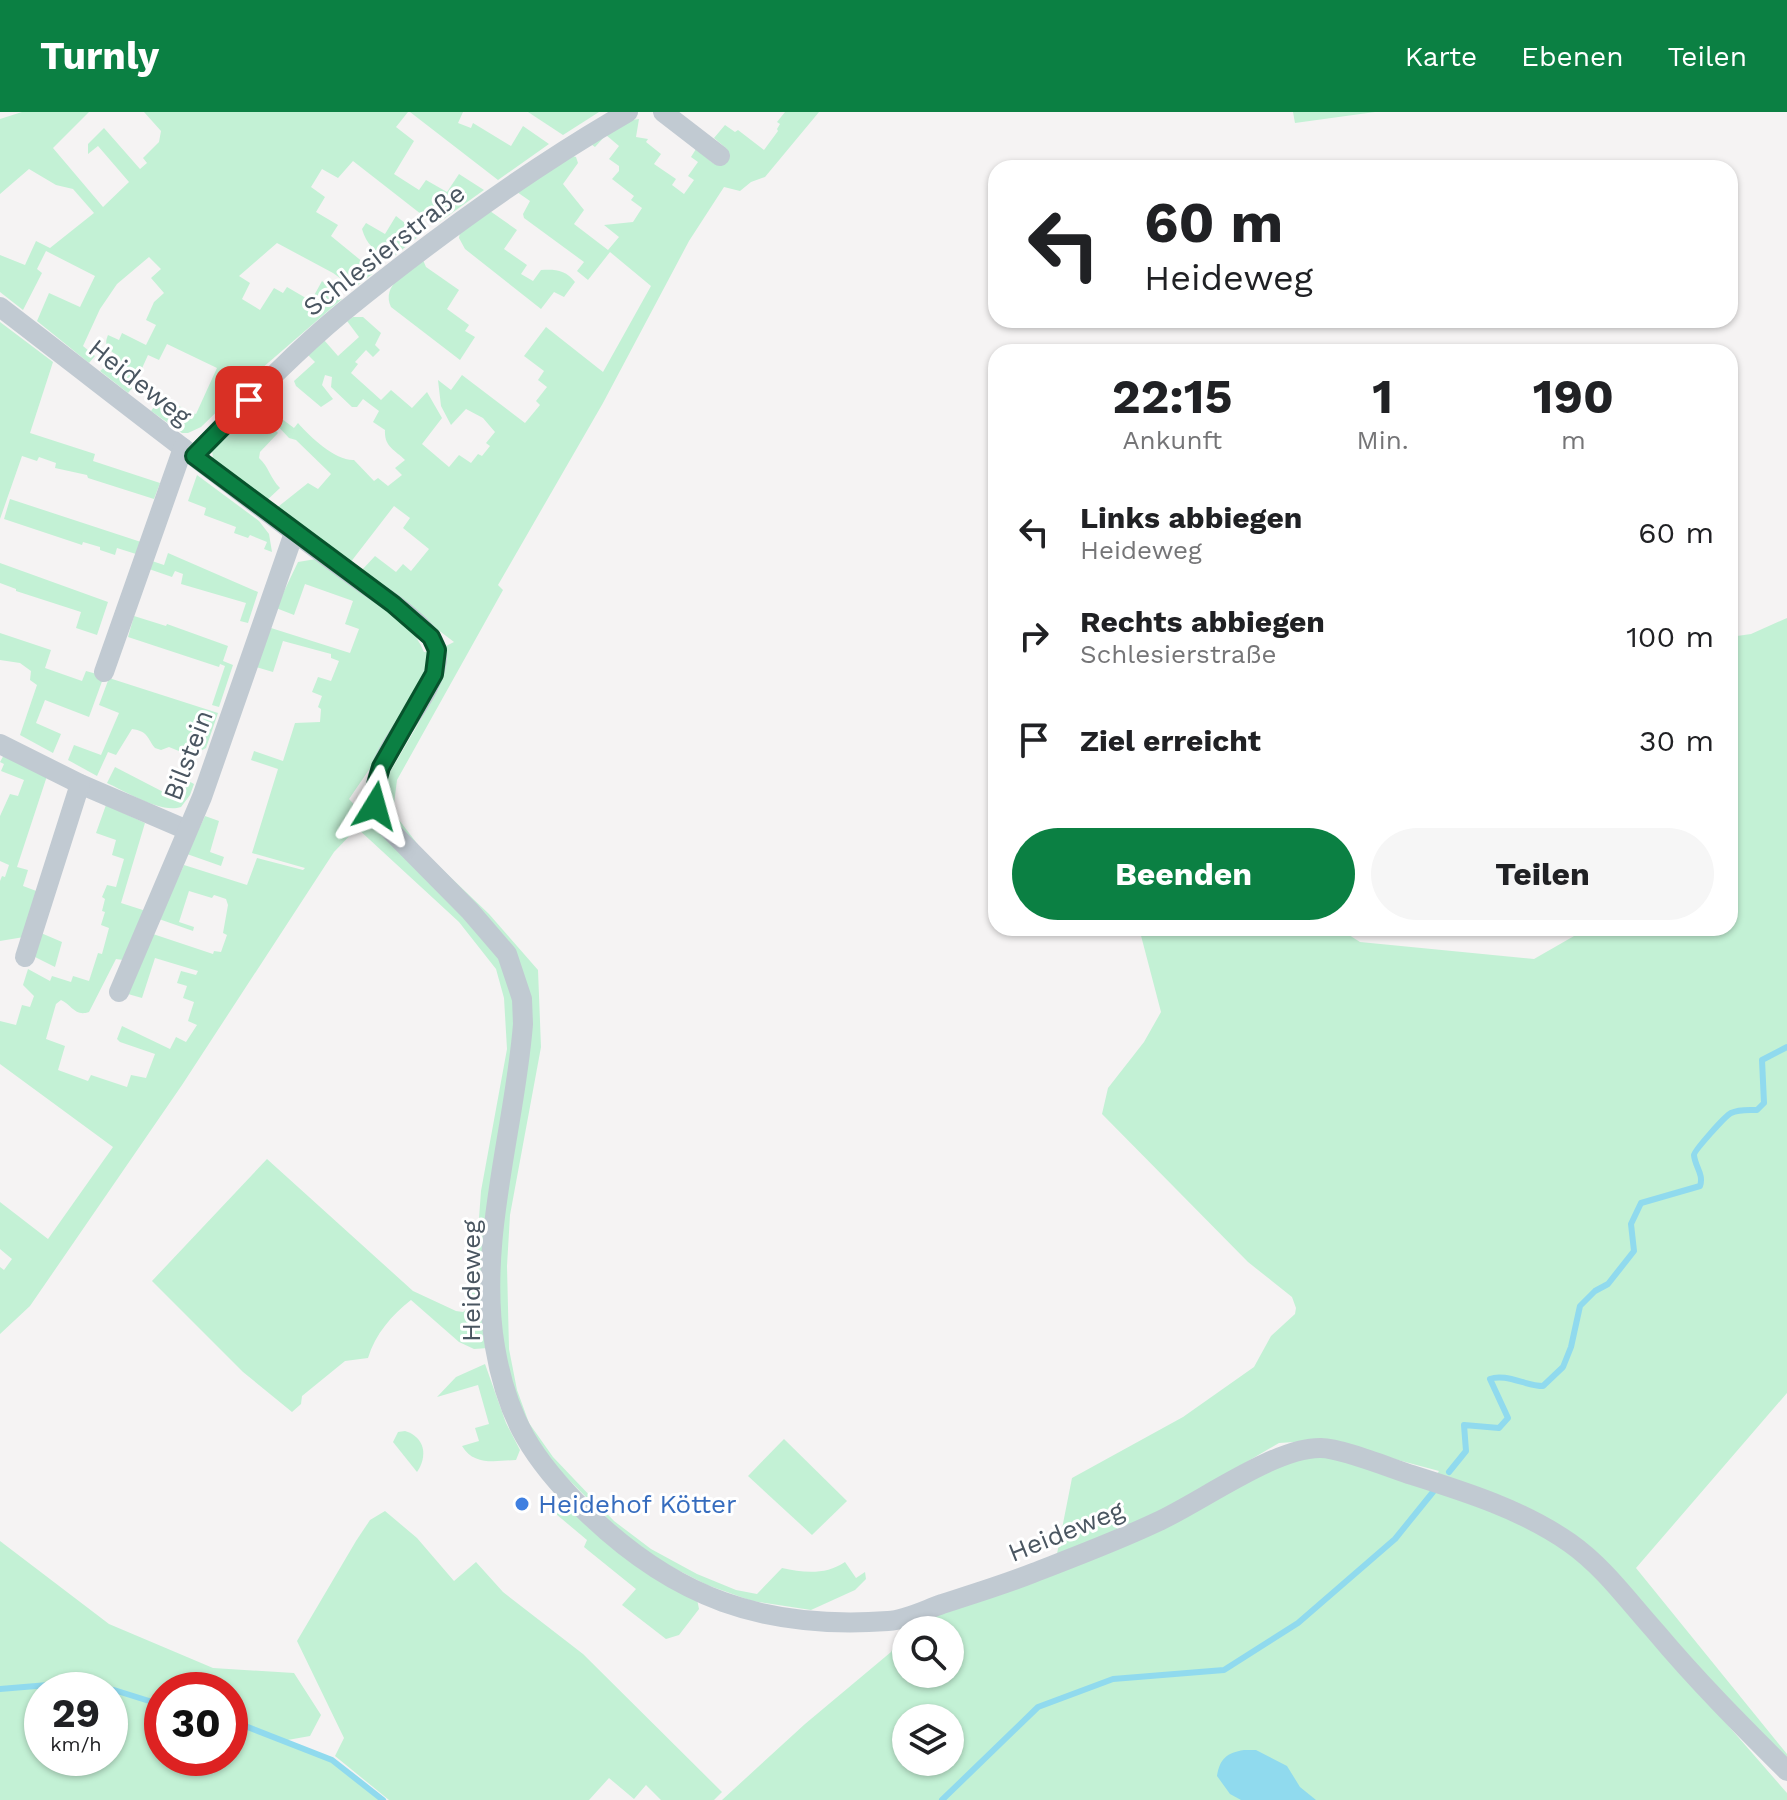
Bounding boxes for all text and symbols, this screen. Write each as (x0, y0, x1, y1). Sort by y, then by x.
text: Turnly (40, 34, 159, 78)
text: Karte (1405, 40, 1477, 73)
text: Ebenen (1521, 40, 1624, 73)
text: Teilen (1668, 40, 1747, 73)
street label: Schlesierstraße (297, 178, 471, 322)
text: 60 m (1144, 190, 1283, 256)
icon: left (1012, 192, 1116, 296)
text: Heideweg (1144, 257, 1313, 299)
street label: Heideweg (83, 333, 197, 431)
pin (215, 366, 283, 434)
text: 22:15 (1112, 368, 1232, 425)
text: 1 (1372, 368, 1393, 425)
text: 190 (1533, 368, 1614, 425)
icon: arrive (227, 378, 271, 422)
text: Ankunft (1122, 425, 1222, 455)
text: Min. (1357, 425, 1409, 455)
text: m (1561, 425, 1586, 455)
text: Links abbiegen (1080, 500, 1302, 535)
icon: left (1012, 510, 1056, 554)
text: 60 m (1638, 515, 1714, 550)
text: Heideweg (1080, 535, 1202, 565)
text: Rechts abbiegen (1080, 604, 1325, 639)
icon: right (1012, 614, 1056, 658)
text: 100 m (1626, 619, 1714, 654)
text: Schlesierstraße (1080, 639, 1277, 669)
street label: Bilstein (157, 706, 219, 804)
icon: arrive (1012, 718, 1056, 762)
text: Ziel erreicht (1080, 723, 1261, 758)
text: 30 m (1639, 723, 1714, 758)
position arrow (333, 764, 417, 848)
button: Beenden (1012, 828, 1355, 920)
button: Teilen (1371, 828, 1714, 920)
street label: Heideweg (456, 1220, 486, 1342)
place label: Heidehof Kötter (538, 1489, 737, 1519)
street label: Heideweg (1004, 1494, 1128, 1568)
marker: Heidehof Kötter (513, 1495, 531, 1513)
map controls (892, 1616, 964, 1776)
button: search (892, 1616, 964, 1688)
speed limit sign: 30 (144, 1672, 248, 1776)
text: 29 (52, 1690, 100, 1737)
button: layers (892, 1704, 964, 1776)
text: km/h (50, 1732, 102, 1756)

